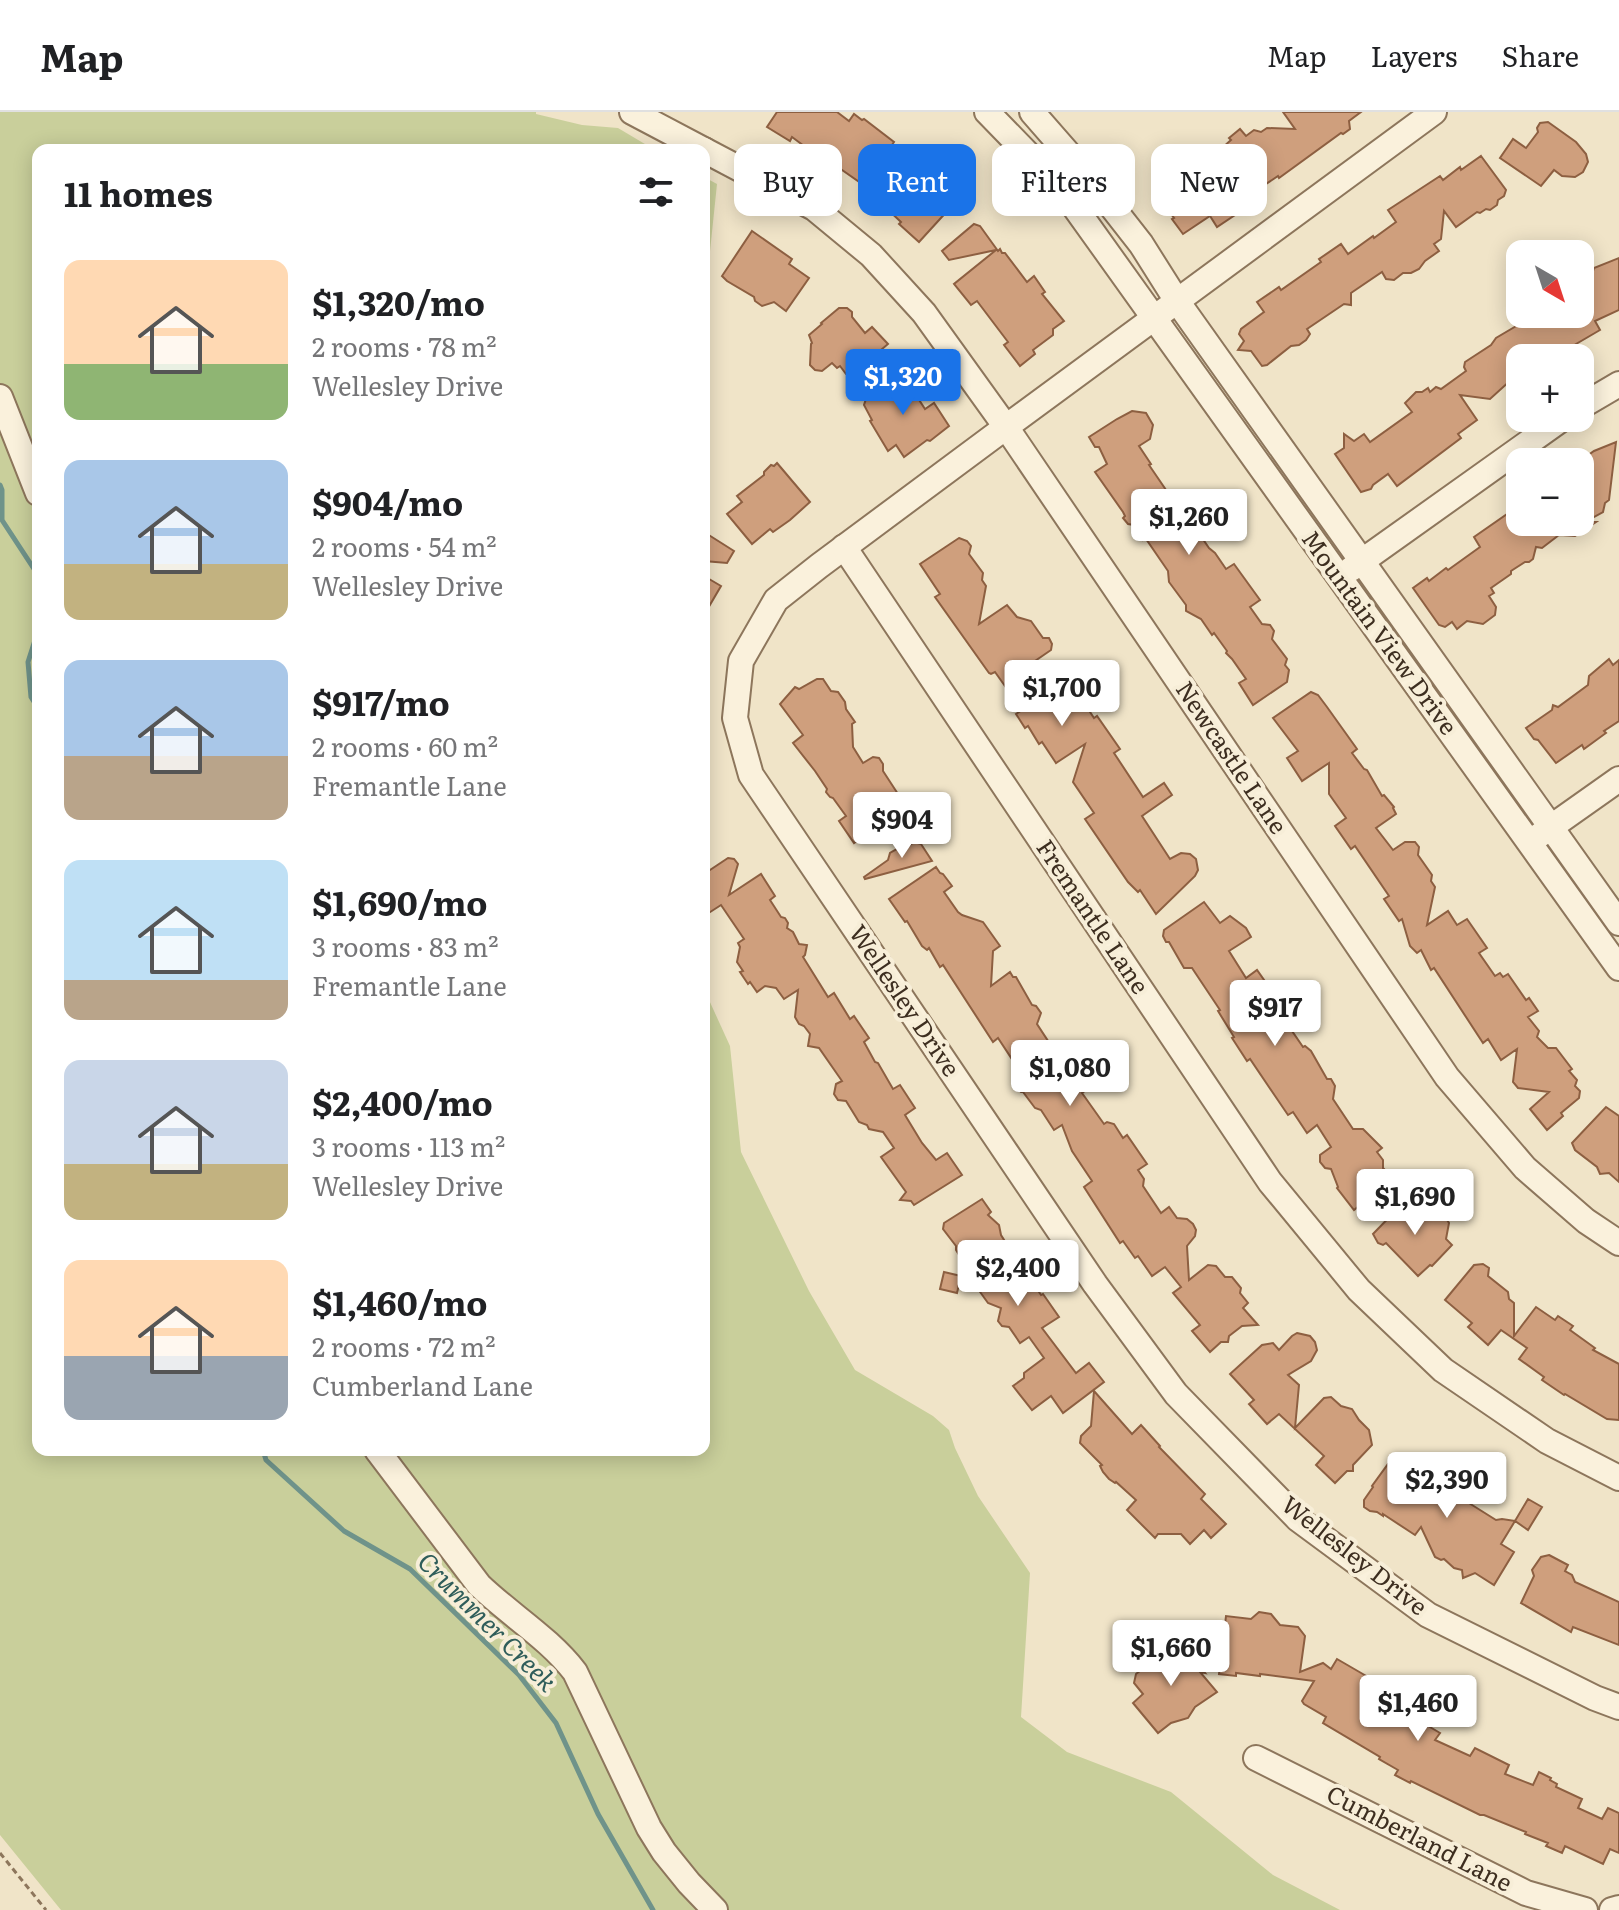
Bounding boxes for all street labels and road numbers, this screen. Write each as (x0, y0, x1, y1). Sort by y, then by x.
street label: Mountain View Drive (1295, 522, 1467, 741)
street label: Newcastle Lane (1169, 673, 1297, 840)
street label: Fremantle Lane (1029, 831, 1159, 1000)
street label: Wellesley Drive (842, 917, 970, 1083)
street label: Wellesley Drive (1275, 1486, 1436, 1622)
street label: Cumberland Lane (1321, 1775, 1519, 1899)

